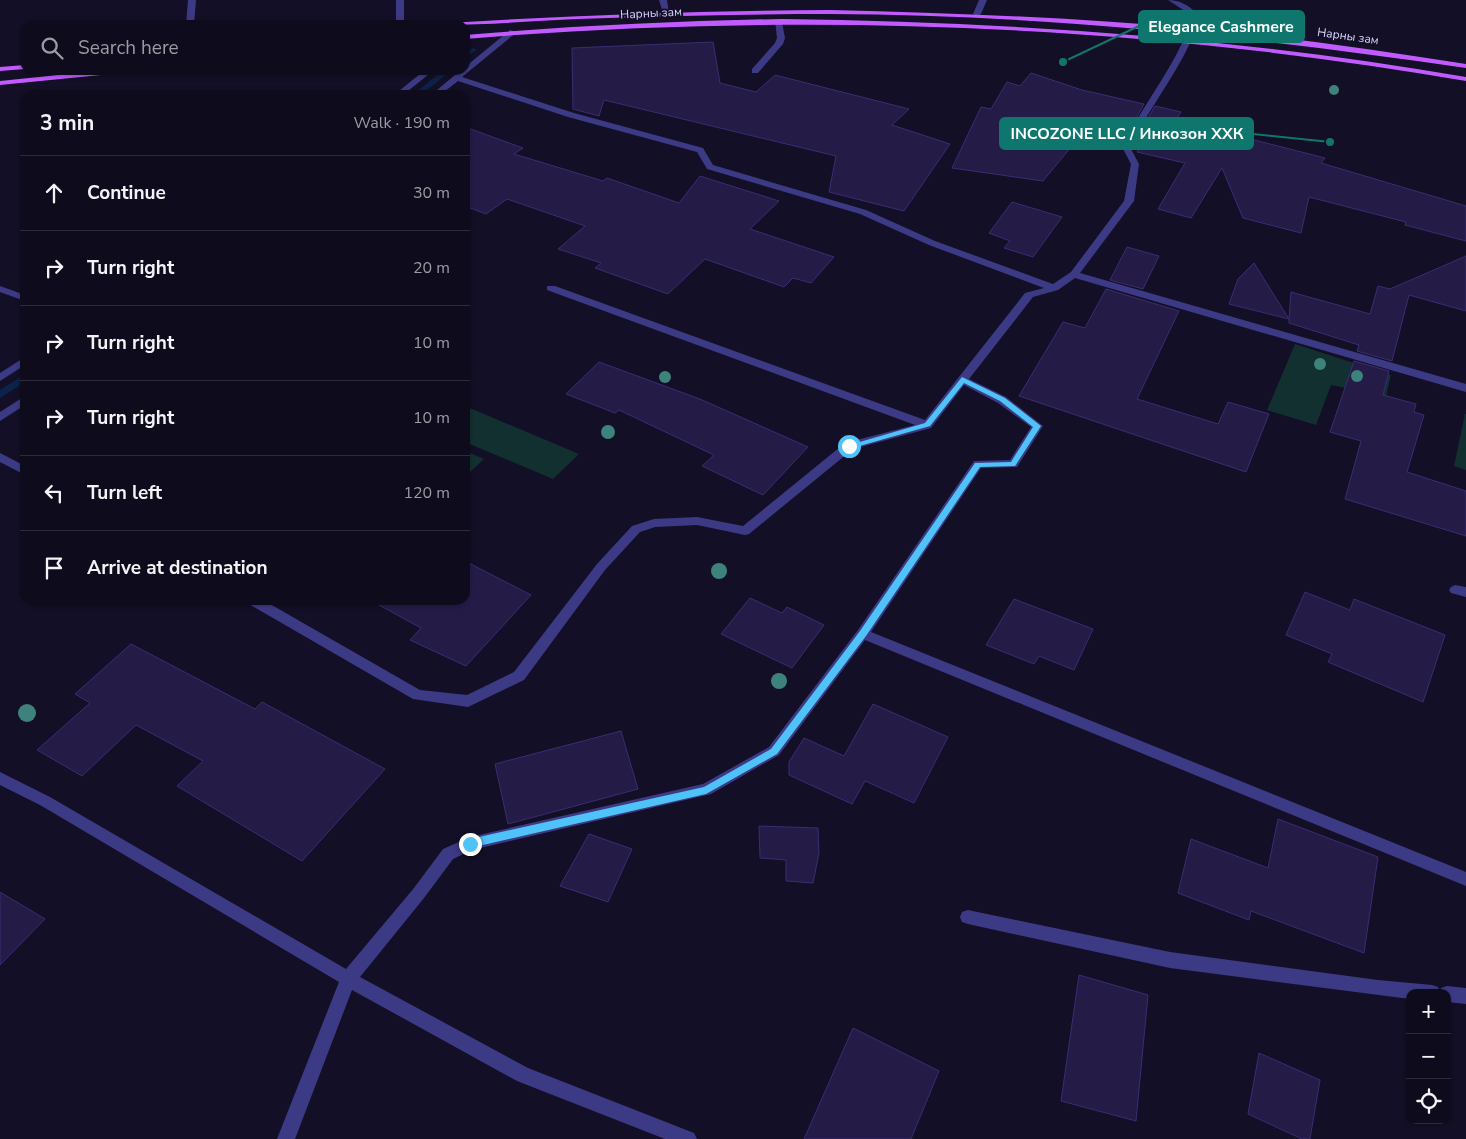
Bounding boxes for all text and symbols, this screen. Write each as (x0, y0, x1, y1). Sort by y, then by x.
street label: Нарны зам (620, 3, 682, 23)
callout: Elegance Cashmere (1139, 11, 1304, 42)
text: Elegance Cashmere (1148, 16, 1294, 38)
search box (20, 20, 470, 75)
street label: Нарны зам (1316, 24, 1380, 48)
icon: search (38, 34, 66, 62)
text: Search here (78, 35, 179, 61)
text: 3 min (40, 109, 94, 137)
text: Walk · 190 m (354, 112, 450, 134)
callout: INCOZONE LLC / Инкозон ХХК (1000, 118, 1253, 149)
text: INCOZONE LLC / Инкозон ХХК (1010, 123, 1244, 145)
icon: ahead (40, 179, 68, 207)
text: Continue (87, 180, 166, 206)
text: 30 m (413, 182, 450, 204)
icon: right (40, 254, 68, 282)
text: Turn right (87, 255, 174, 281)
text: 20 m (413, 257, 450, 279)
icon: right (40, 329, 68, 357)
text: Turn right (87, 330, 174, 356)
text: 10 m (413, 332, 450, 354)
icon: right (40, 404, 68, 432)
text: Turn right (87, 405, 174, 431)
text: 10 m (413, 407, 450, 429)
route start (838, 435, 861, 458)
icon: left (40, 479, 68, 507)
text: Turn left (87, 480, 162, 506)
text: 120 m (403, 482, 450, 504)
icon: arrive (40, 554, 68, 582)
text: Arrive at destination (87, 555, 268, 581)
route end (459, 833, 482, 856)
map controls (1406, 989, 1451, 1124)
button: + (1406, 989, 1451, 1034)
button: − (1406, 1034, 1451, 1079)
button: locate (1406, 1079, 1451, 1124)

